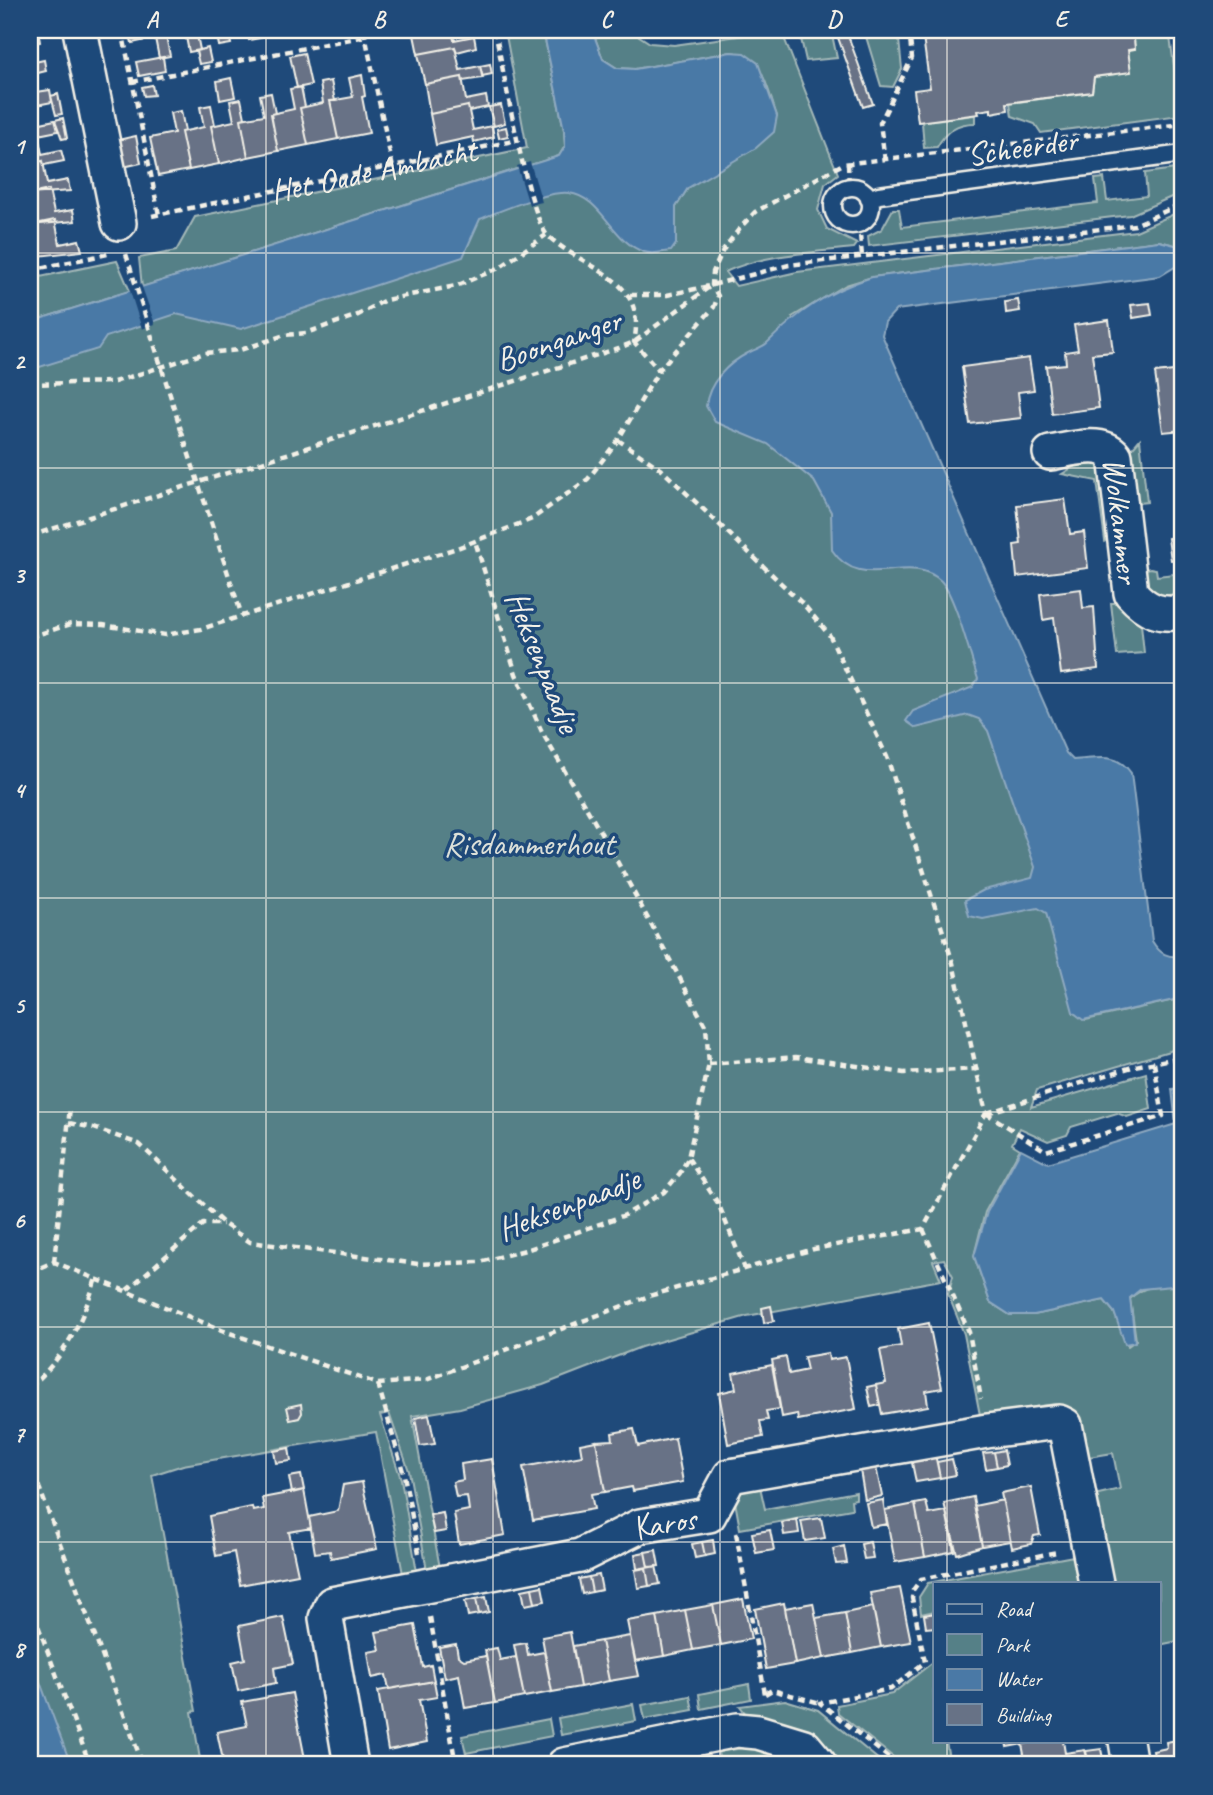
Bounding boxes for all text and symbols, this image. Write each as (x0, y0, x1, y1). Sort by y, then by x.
text: A (146, 5, 160, 34)
text: B (373, 5, 387, 34)
text: C (601, 5, 615, 34)
text: D (827, 5, 843, 34)
text: E (1055, 5, 1071, 34)
street label: Scheerder (964, 118, 1082, 176)
street label: Het Oude Ambacht (267, 129, 483, 213)
text: 1 (14, 132, 27, 161)
street label: Boonganger (490, 298, 628, 381)
text: 2 (14, 347, 27, 376)
street label: Wolkammer (1093, 456, 1150, 588)
text: 3 (14, 561, 27, 590)
street label: Heksenpaadje (496, 584, 591, 740)
text: 4 (14, 776, 27, 805)
park label: Risdammerhout (444, 823, 617, 865)
text: 5 (14, 991, 26, 1020)
street label: Heksenpaadje (491, 1157, 648, 1250)
text: 6 (14, 1206, 27, 1235)
text: 7 (14, 1420, 27, 1449)
street label: Karos (624, 1497, 702, 1549)
legend (933, 1582, 1160, 1742)
text: Road (996, 1596, 1035, 1622)
text: Park (996, 1632, 1031, 1658)
text: 8 (14, 1635, 27, 1664)
text: Water (996, 1666, 1043, 1692)
text: Building (996, 1702, 1053, 1728)

